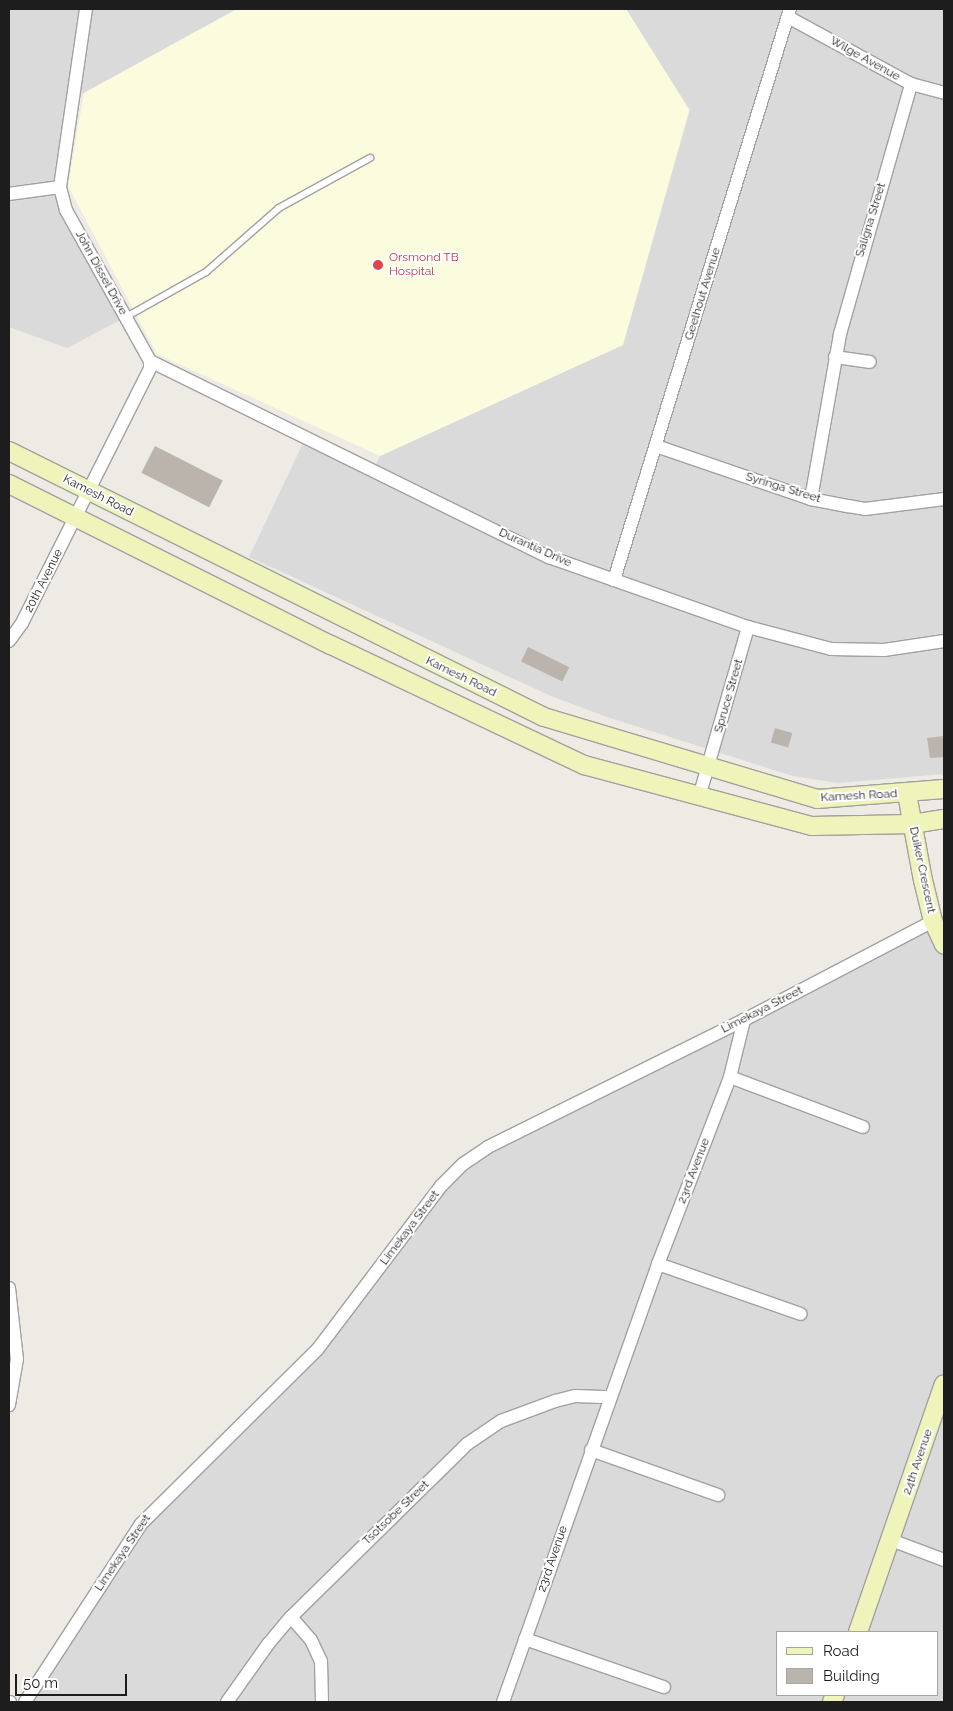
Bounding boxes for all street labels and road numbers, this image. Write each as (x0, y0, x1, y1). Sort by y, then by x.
street label: Wilge Avenue (827, 34, 903, 84)
street label: Saligna Street (853, 181, 889, 259)
street label: John Dissel Drive (72, 228, 130, 318)
street label: Geelhout Avenue (682, 246, 724, 342)
street label: Syringa Street (744, 470, 822, 506)
street label: Kamesh Road (60, 472, 136, 520)
street label: Durantia Drive (496, 526, 574, 570)
street label: 20th Avenue (22, 547, 66, 615)
street label: Kamesh Road (423, 654, 499, 700)
street label: Spruce Street (712, 658, 746, 734)
street label: Kamesh Road (820, 787, 898, 805)
street label: Duiker Crescent (906, 825, 938, 915)
street label: Limekaya Street (719, 983, 805, 1037)
street label: 23rd Avenue (675, 1136, 713, 1206)
street label: Limekaya Street (377, 1188, 443, 1268)
street label: 24th Avenue (900, 1427, 936, 1497)
street label: Tsotsobe Street (360, 1478, 432, 1548)
street label: Limekaya Street (92, 1512, 154, 1594)
street label: 23rd Avenue (535, 1524, 571, 1594)

